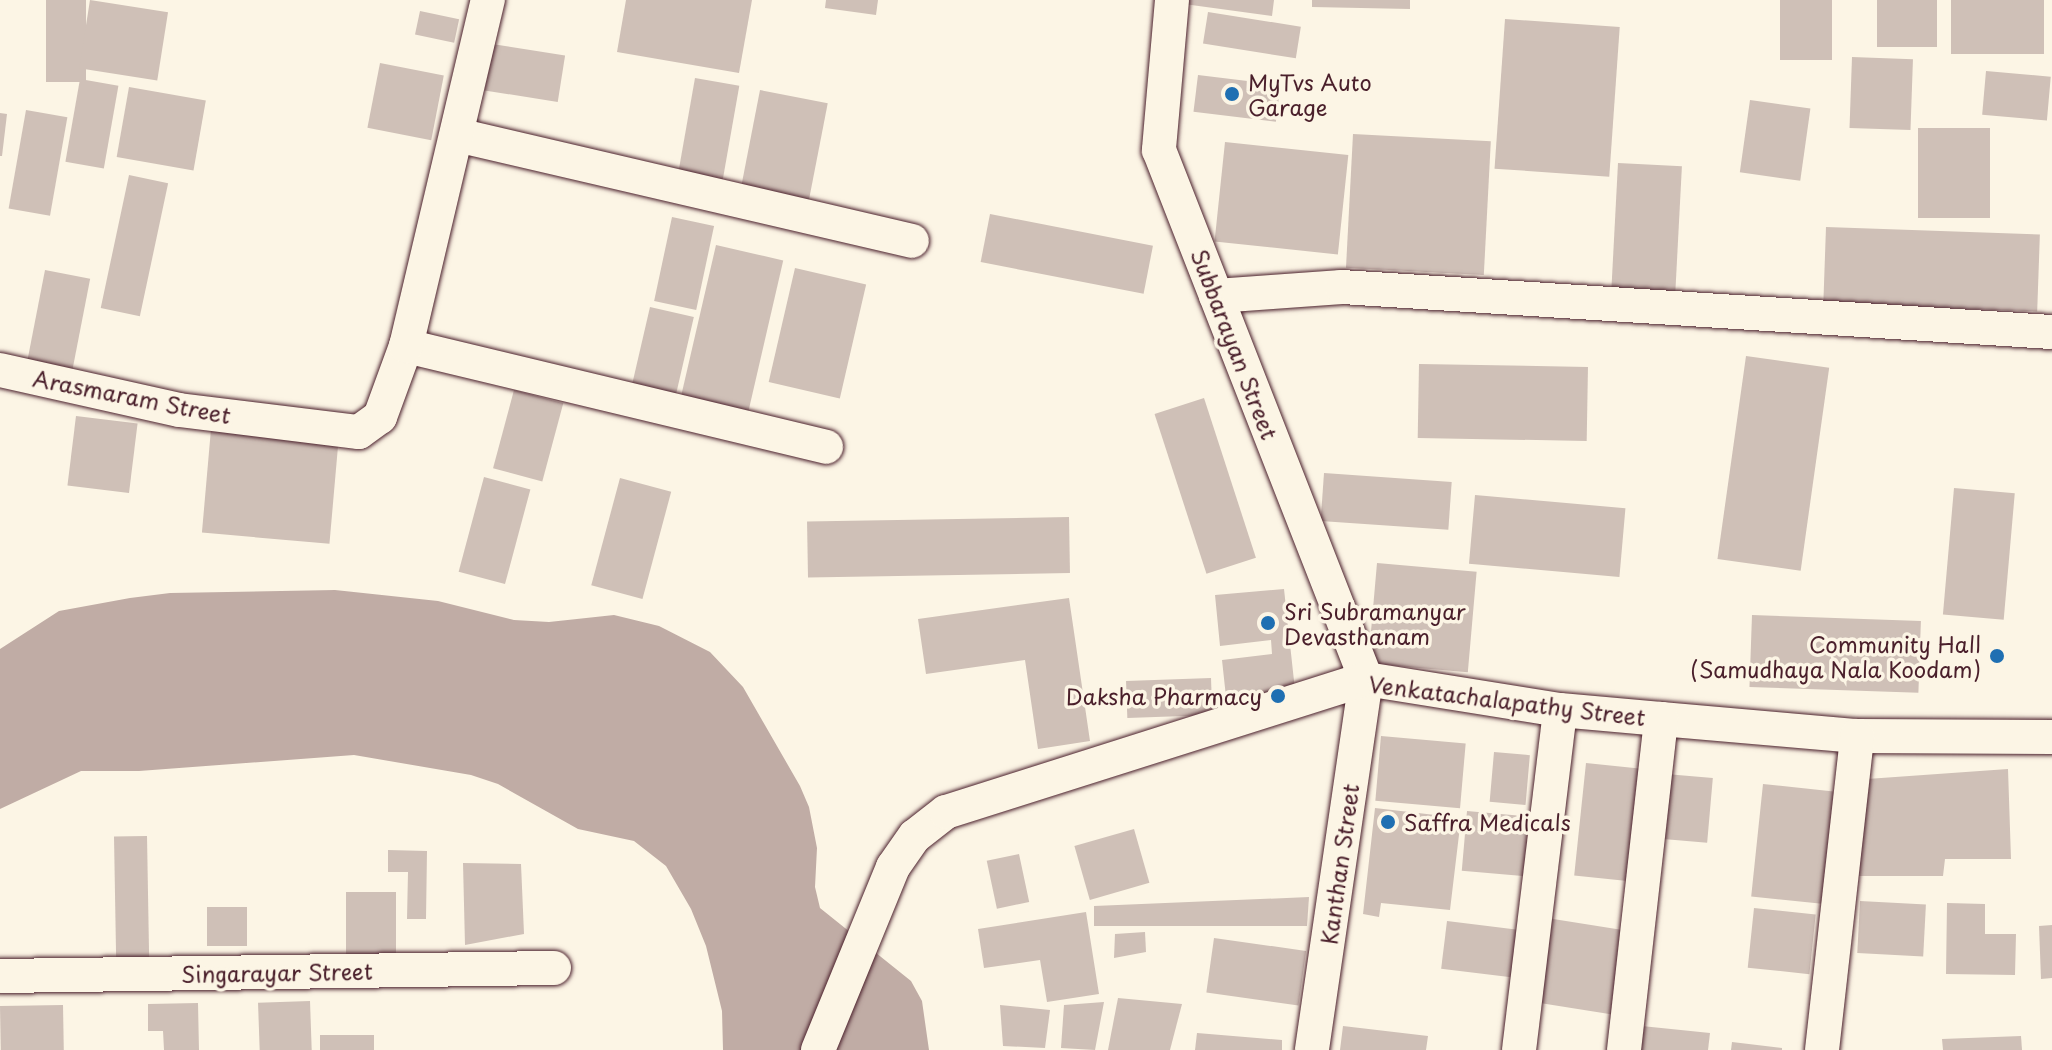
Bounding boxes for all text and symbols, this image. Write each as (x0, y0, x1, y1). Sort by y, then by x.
place label: MyTvs Auto Garage (1248, 68, 1372, 120)
marker: MyTvs Auto Garage (1223, 85, 1241, 103)
street label: Subbarayan Street (1187, 246, 1283, 442)
street label: Arasmaram Street (31, 364, 233, 428)
place label: Sri Subramanyar Devasthanam (1284, 597, 1467, 648)
marker: Sri Subramanyar Devasthanam (1259, 614, 1277, 632)
place label: Community Hall (Samudhaya Nala Koodam) (1689, 630, 1981, 682)
marker: Community Hall (Samudhaya Nala Koodam) (1988, 647, 2006, 665)
street label: Venkatachalapathy Street (1367, 670, 1647, 730)
place label: Daksha Pharmacy (1066, 683, 1262, 709)
marker: Daksha Pharmacy (1269, 687, 1287, 705)
street label: Kanthan Street (1315, 782, 1363, 946)
place label: Saffra Medicals (1404, 809, 1572, 835)
marker: Saffra Medicals (1379, 813, 1397, 831)
street label: Singarayar Street (181, 957, 373, 987)

